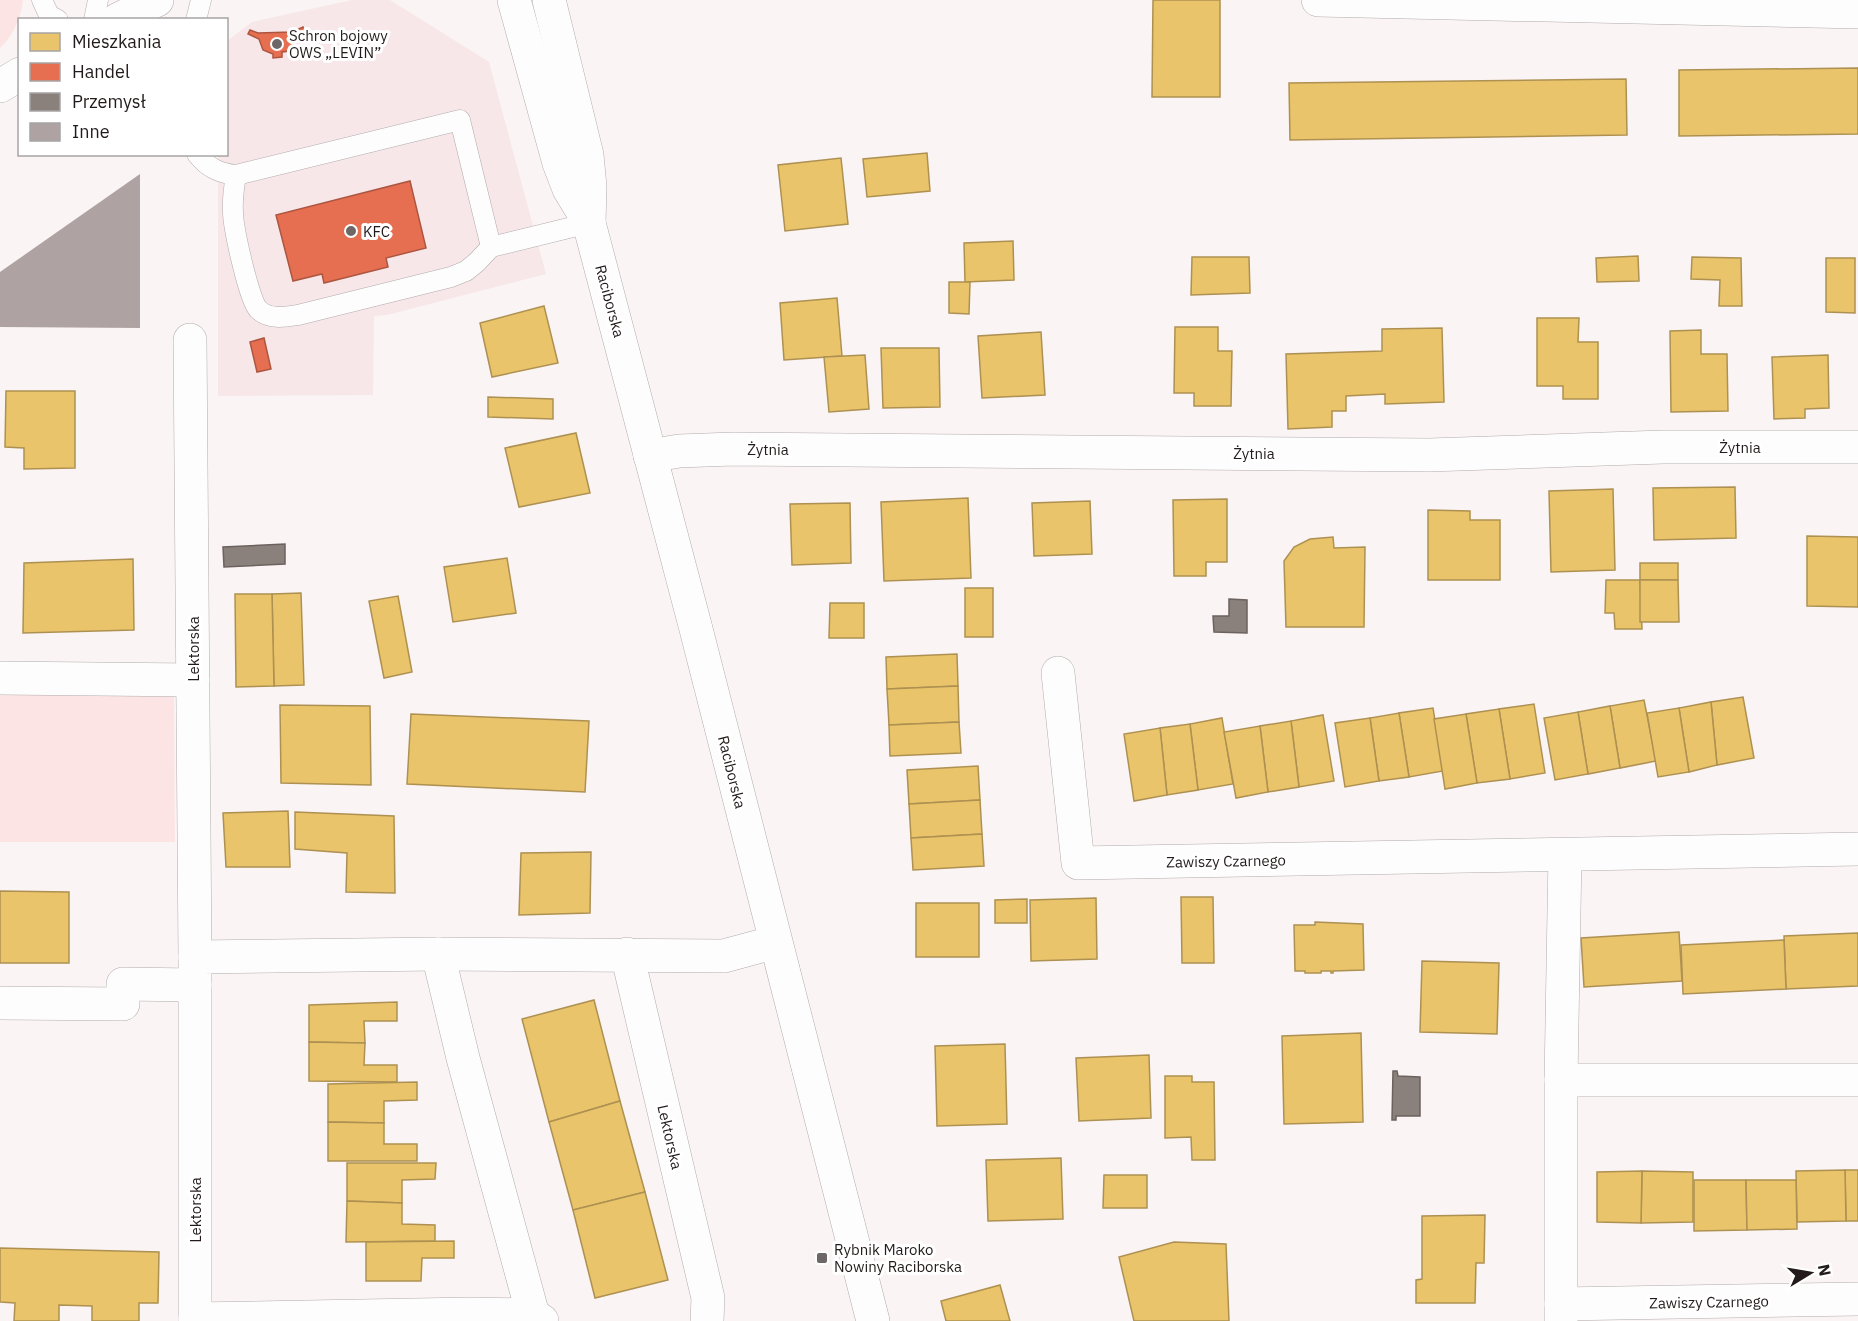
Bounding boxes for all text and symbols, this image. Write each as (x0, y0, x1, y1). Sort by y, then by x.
legend (18, 18, 228, 156)
place label: Schron bojowy OWS „LEVIN” (289, 26, 388, 62)
text: Mieszkania (72, 30, 162, 53)
marker: Schron bojowy OWS „LEVIN” (270, 37, 284, 51)
text: Handel (72, 60, 130, 83)
text: Przemysł (72, 90, 146, 113)
text: Inne (72, 120, 110, 143)
place label: KFC (363, 222, 390, 241)
marker: KFC (344, 224, 358, 238)
street label: Raciborska (591, 263, 629, 339)
street label: Żytnia (1719, 438, 1761, 457)
street label: Żytnia (747, 440, 789, 459)
street label: Żytnia (1233, 444, 1275, 463)
street label: Lektorska (184, 616, 203, 682)
street label: Raciborska (714, 734, 750, 810)
street label: Zawiszy Czarnego (1166, 850, 1286, 872)
street label: Lektorska (653, 1103, 687, 1171)
street label: Lektorska (186, 1177, 205, 1243)
place label: Rybnik Maroko Nowiny Raciborska (834, 1240, 962, 1276)
north arrow (1780, 1243, 1840, 1303)
marker: Rybnik Maroko Nowiny Raciborska (815, 1251, 829, 1265)
text: N (1814, 1263, 1836, 1278)
street label: Zawiszy Czarnego (1649, 1291, 1769, 1313)

